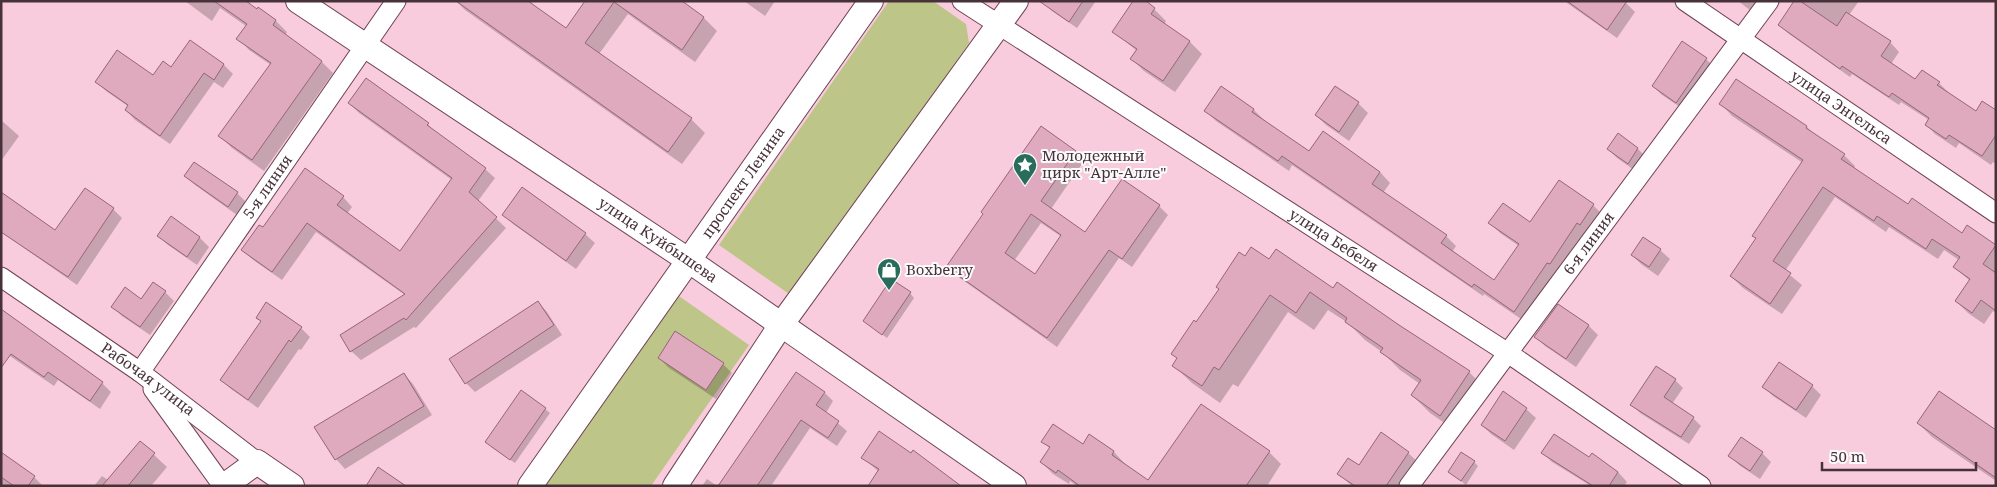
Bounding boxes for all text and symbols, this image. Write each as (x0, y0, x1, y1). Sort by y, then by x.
street label: улица Энгельса (1787, 65, 1896, 148)
street label: проспект Ленина (696, 122, 789, 242)
place label: Молодежный цирк "Арт-Алле" (1042, 145, 1166, 182)
street label: 5-я линия (238, 150, 296, 222)
place icon: Молодежный цирк "Арт-Алле" (1012, 152, 1038, 186)
street label: улица Куйбышева (595, 192, 722, 287)
street label: улица Бебеля (1286, 204, 1382, 276)
street label: 6-я линия (1558, 207, 1618, 278)
shop icon: Boxberry (876, 257, 902, 291)
place label: Boxberry (906, 259, 974, 279)
street label: Рабочая улица (97, 337, 200, 420)
scale bar (1822, 440, 1976, 472)
text: 50 m (1830, 446, 1865, 466)

